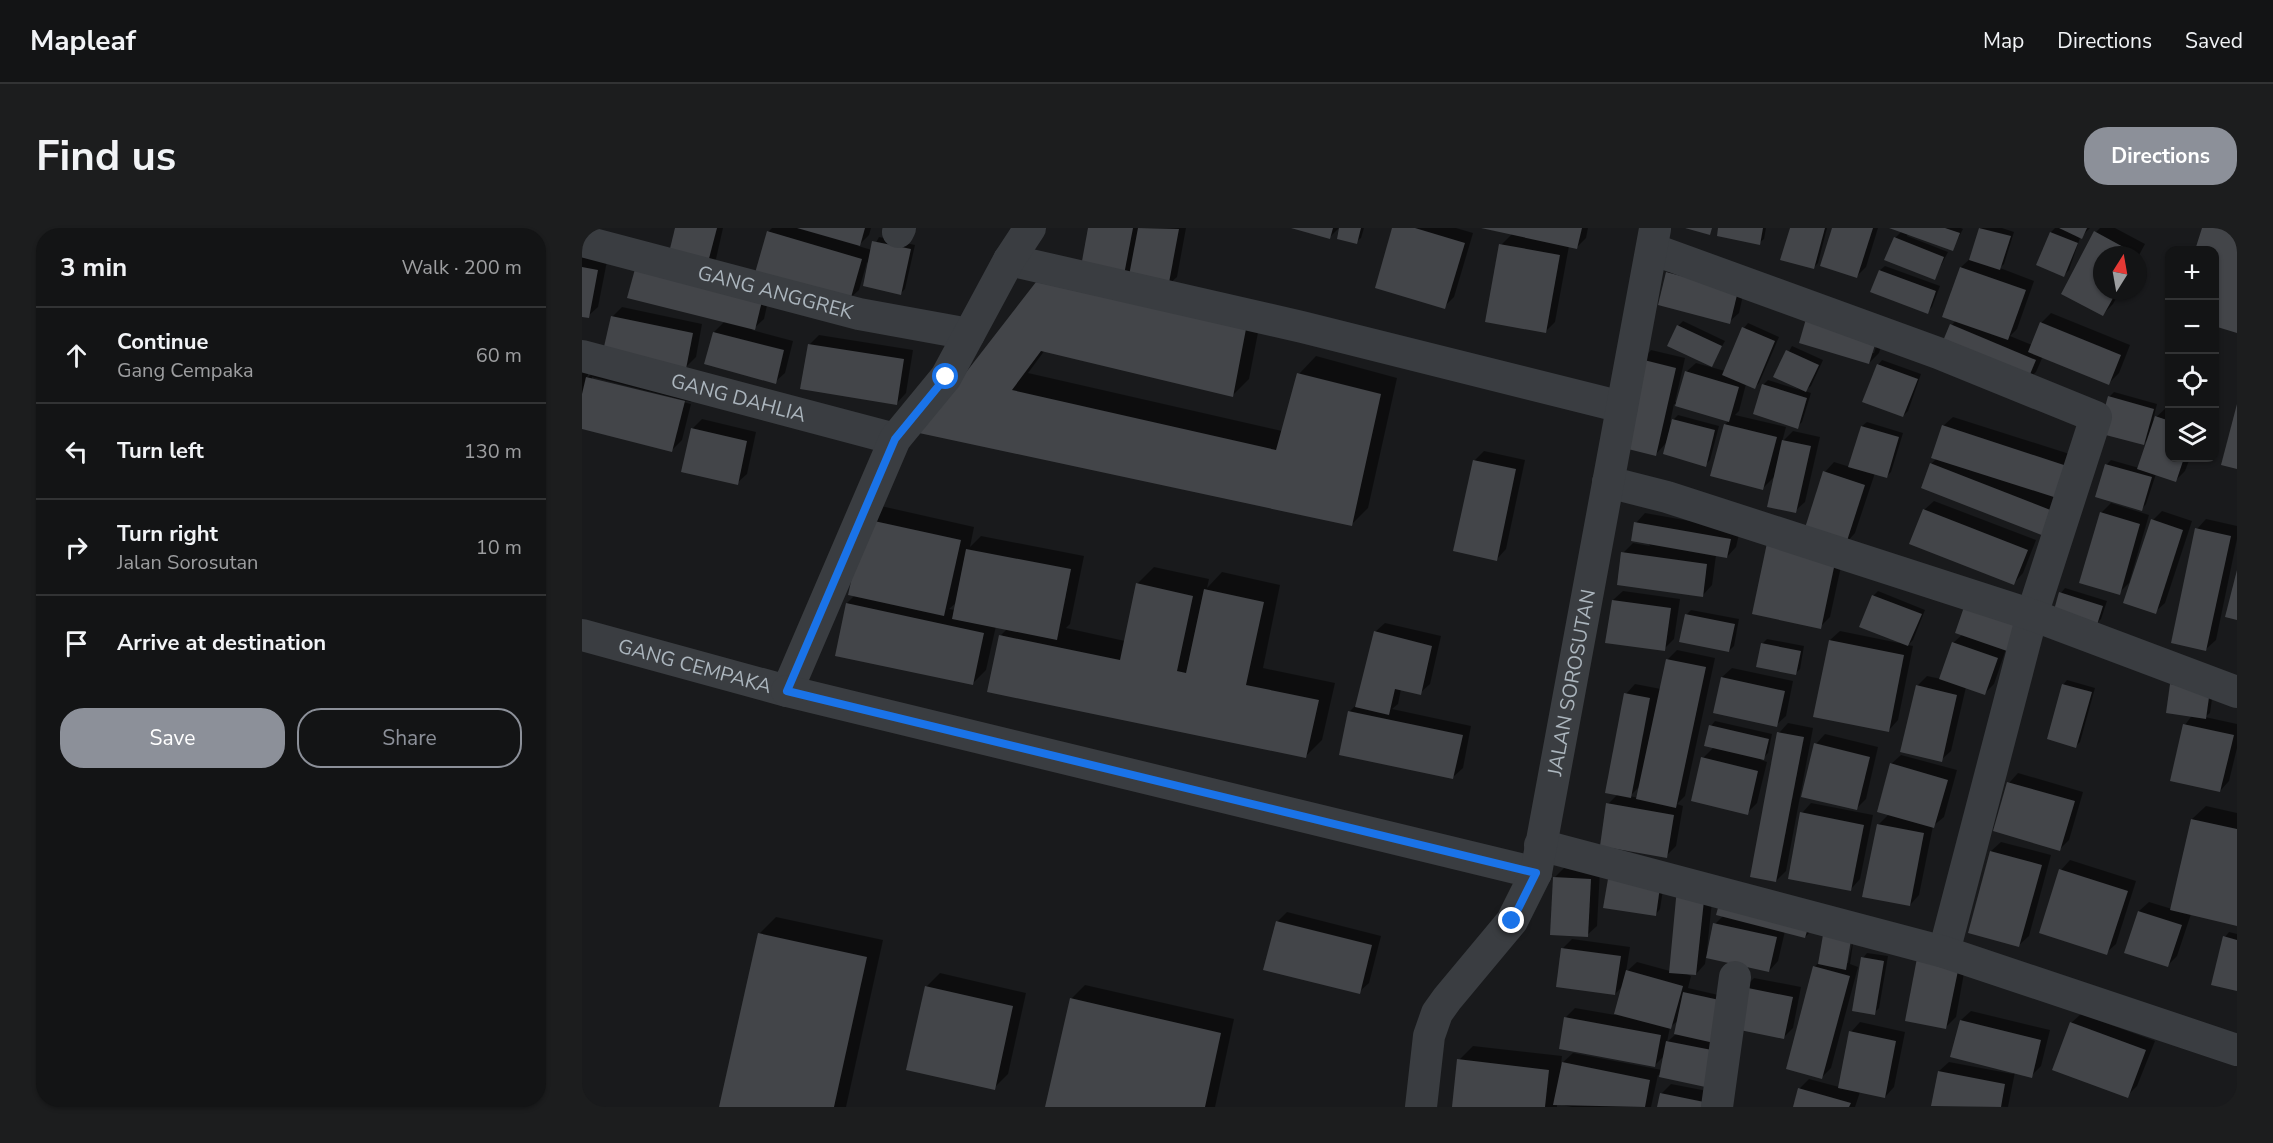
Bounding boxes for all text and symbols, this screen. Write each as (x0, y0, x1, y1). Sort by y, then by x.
text: Mapleaf (30, 22, 136, 60)
text: Map (1983, 27, 2024, 55)
text: Directions (2057, 27, 2152, 55)
text: Saved (2185, 27, 2243, 55)
button: Directions (2084, 127, 2237, 185)
text: Find us (36, 128, 176, 185)
north arrow (2093, 246, 2147, 300)
map controls (2165, 246, 2219, 462)
button: + (2165, 246, 2219, 300)
text: 3 min (60, 250, 127, 285)
text: Walk · 200 m (402, 254, 522, 281)
street label: GANG ANGGREK (695, 259, 856, 326)
button: − (2165, 300, 2219, 354)
text: Continue (117, 327, 208, 357)
icon: ahead (60, 339, 93, 372)
text: 60 m (476, 342, 522, 369)
button: locate (2165, 354, 2219, 408)
text: Gang Cempaka (117, 357, 254, 384)
route start (932, 363, 958, 389)
street label: GANG DAHLIA (668, 367, 809, 429)
button: layers (2165, 408, 2219, 462)
icon: left (60, 435, 93, 468)
text: Turn left (117, 436, 204, 466)
text: 130 m (464, 438, 522, 465)
text: Turn right (117, 519, 218, 549)
icon: right (60, 531, 93, 564)
text: 10 m (476, 534, 522, 561)
text: Jalan Sorosutan (117, 549, 258, 576)
street label: JALAN SOROSUTAN (1541, 587, 1602, 779)
icon: arrive (60, 627, 93, 660)
text: Arrive at destination (117, 628, 326, 658)
street label: GANG CEMPAKA (615, 632, 775, 700)
button: Save (60, 708, 285, 768)
button: Share (297, 708, 522, 768)
route end (1498, 907, 1524, 933)

